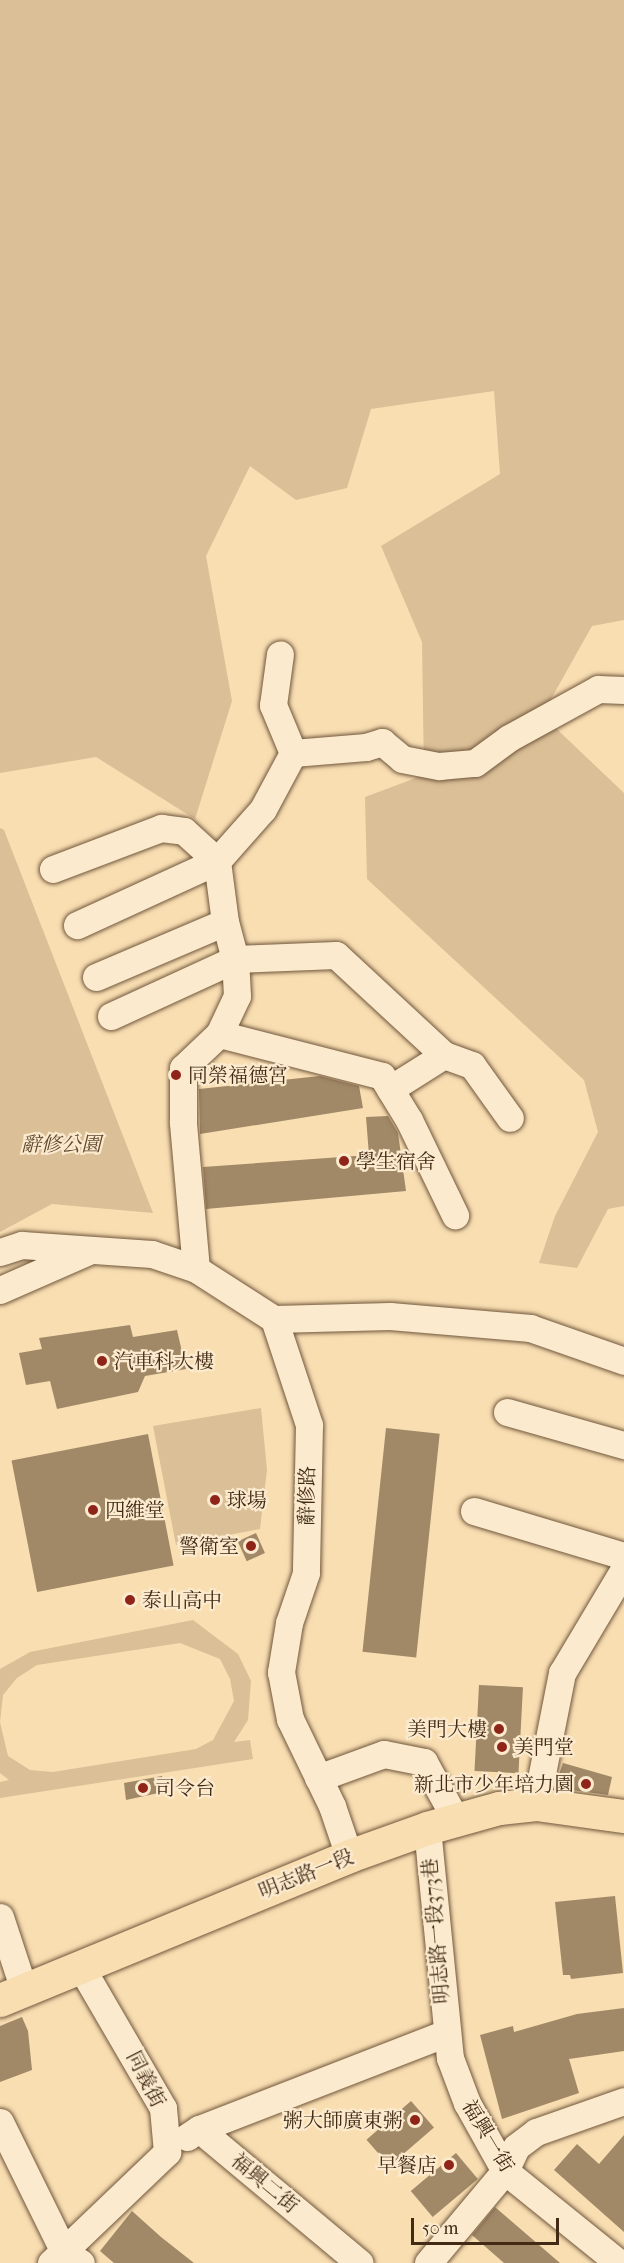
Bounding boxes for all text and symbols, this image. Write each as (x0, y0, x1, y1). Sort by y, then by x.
place label: 同榮福德宮 (188, 1063, 288, 1087)
marker: 同榮福德宮 (169, 1068, 183, 1082)
park label: 辭修公園 (21, 1132, 101, 1156)
place label: 學生宿舍 (356, 1149, 436, 1173)
marker: 學生宿舍 (337, 1154, 351, 1168)
place label: 汽車科大樓 (114, 1349, 214, 1373)
marker: 汽車科大樓 (95, 1354, 109, 1368)
street label: 辭修路 (294, 1466, 320, 1526)
place label: 球場 (227, 1488, 267, 1512)
marker: 球場 (208, 1493, 222, 1507)
place label: 四維堂 (105, 1498, 165, 1522)
marker: 四維堂 (86, 1503, 100, 1517)
place label: 警衛室 (179, 1534, 239, 1558)
marker: 警衛室 (244, 1539, 258, 1553)
place label: 泰山高中 (142, 1588, 222, 1612)
marker: 泰山高中 (123, 1593, 137, 1607)
place label: 美門大樓 (407, 1717, 487, 1741)
marker: 美門大樓 (492, 1722, 506, 1736)
place label: 美門堂 (514, 1735, 574, 1759)
marker: 美門堂 (495, 1740, 509, 1754)
place label: 新北市少年培力園 (414, 1772, 574, 1796)
place label: 司令台 (155, 1776, 215, 1800)
marker: 新北市少年培力園 (579, 1777, 593, 1791)
marker: 司令台 (136, 1781, 150, 1795)
street label: 明志路一段 (255, 1844, 357, 1904)
street label: 明志路一段373巷 (418, 1857, 454, 2005)
street label: 同義街 (122, 2047, 170, 2111)
street label: 福興一街 (457, 2096, 519, 2176)
place label: 粥大師廣東粥 (283, 2108, 403, 2132)
marker: 粥大師廣東粥 (408, 2113, 422, 2127)
street label: 福興二街 (227, 2148, 303, 2218)
place label: 早餐店 (377, 2153, 437, 2177)
marker: 早餐店 (442, 2158, 456, 2172)
scale bar (414, 2206, 562, 2244)
text: 50 m (422, 2218, 458, 2239)

